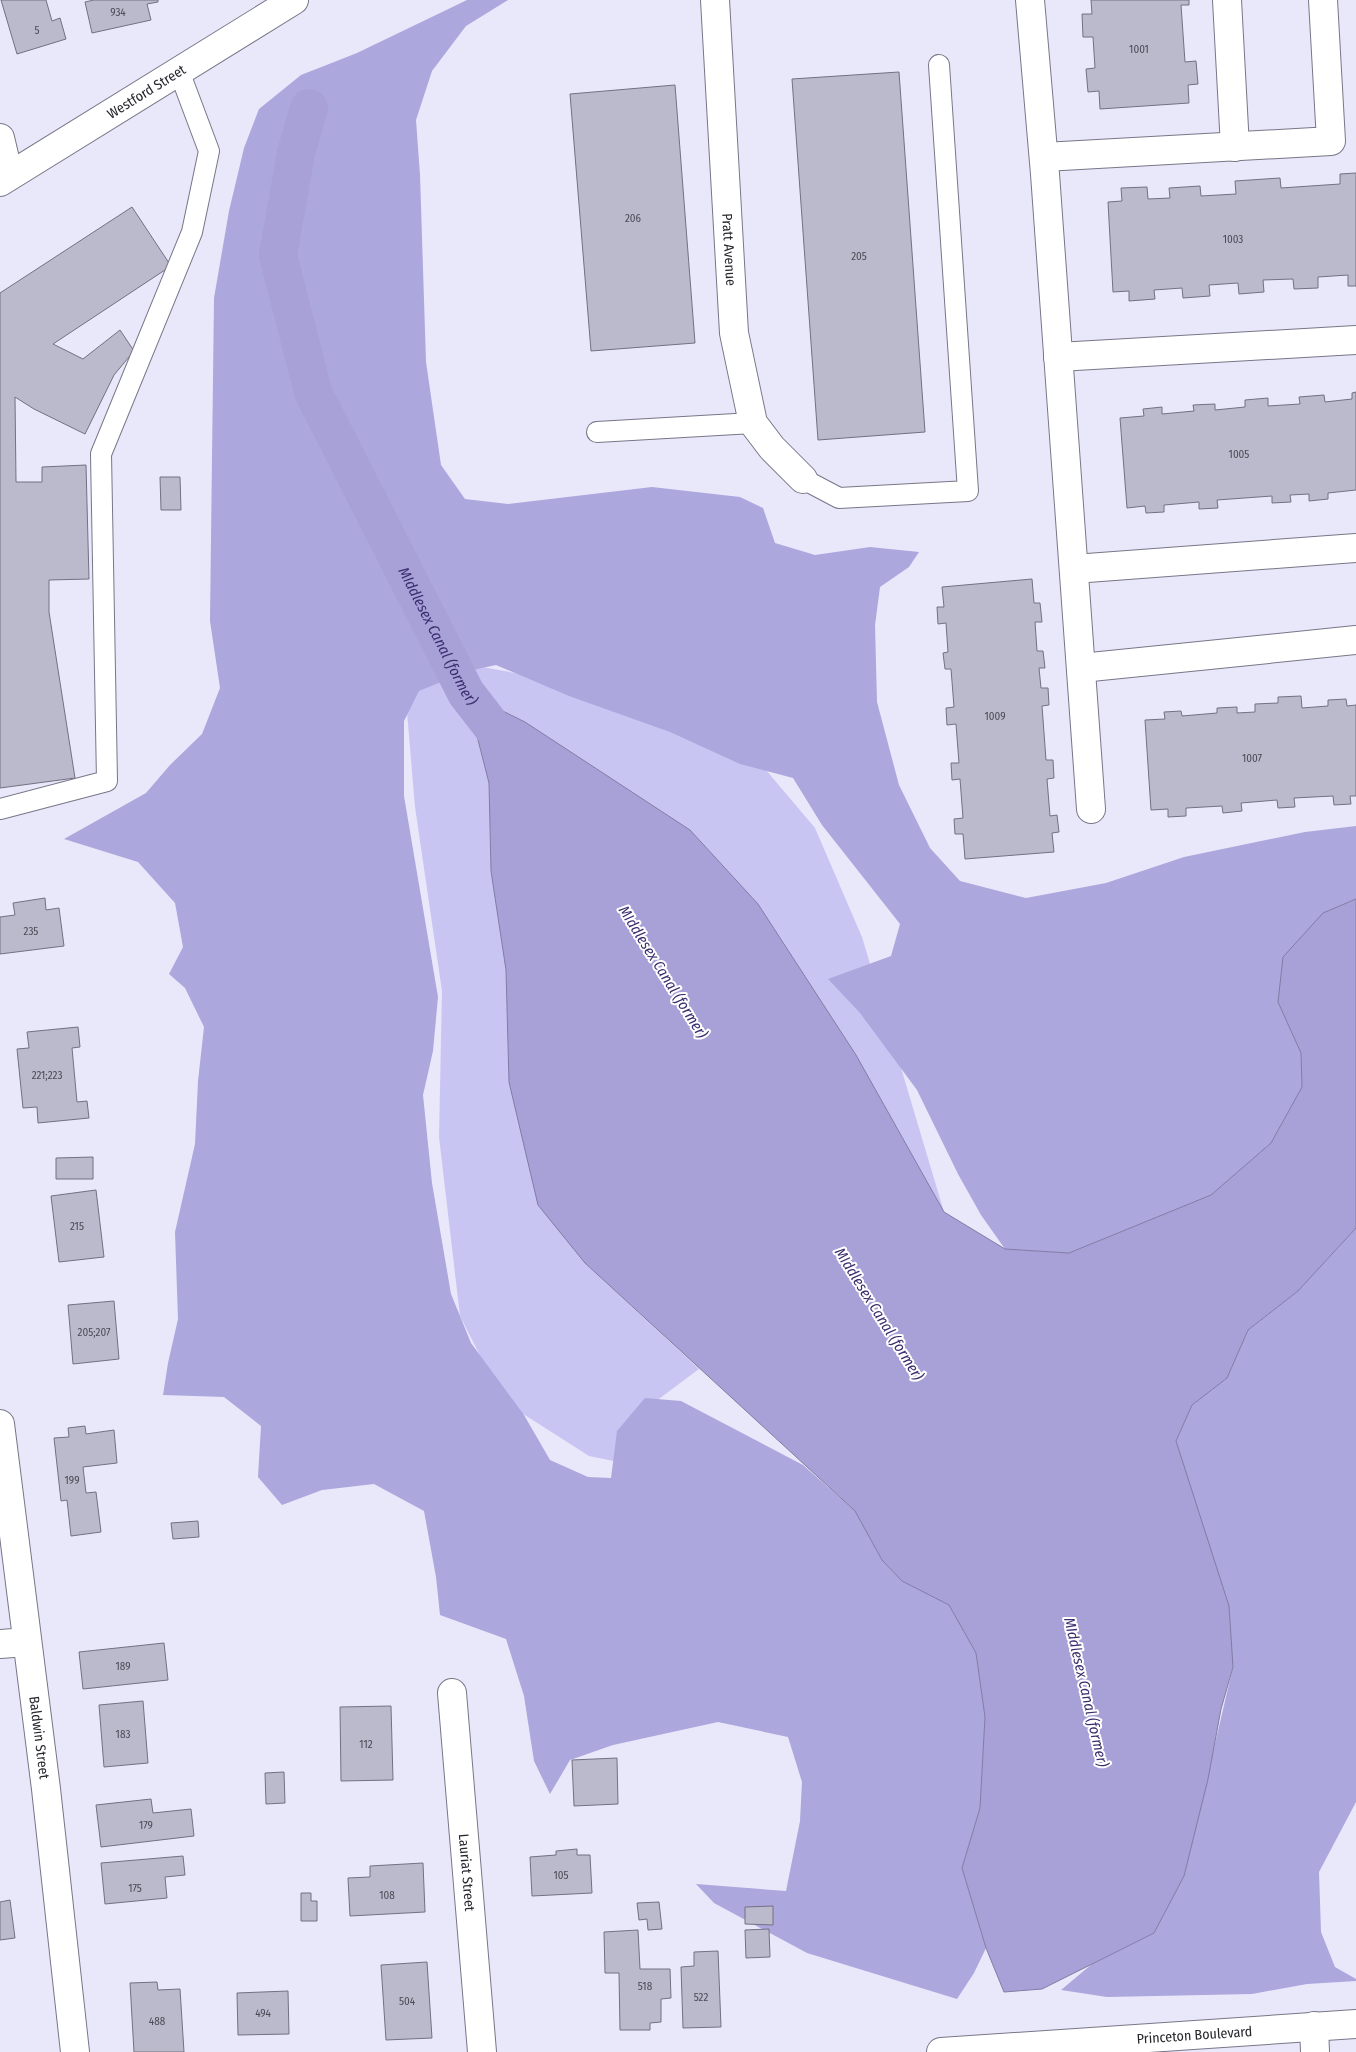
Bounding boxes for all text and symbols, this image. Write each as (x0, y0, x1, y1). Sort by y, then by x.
house number: 934 (110, 6, 126, 19)
house number: 5 (34, 24, 40, 37)
house number: 1001 (1129, 43, 1149, 56)
street label: Westford Street (104, 61, 189, 123)
house number: 206 (625, 212, 642, 225)
street label: Pratt Avenue (718, 213, 739, 287)
house number: 1003 (1223, 233, 1243, 246)
house number: 205 (851, 250, 867, 263)
house number: 1005 (1229, 448, 1249, 461)
water label: MIddlesex Canal (former) (395, 564, 482, 709)
house number: 1009 (984, 710, 1006, 723)
house number: 1007 (1242, 752, 1263, 765)
water label: MIddlesex Canal (former) (615, 902, 711, 1042)
house number: 235 (24, 925, 38, 938)
house number: 221;223 (32, 1069, 62, 1082)
house number: 215 (70, 1220, 84, 1233)
water label: MIddlesex Canal (former) (831, 1244, 927, 1384)
house number: 205;207 (78, 1326, 111, 1339)
house number: 199 (65, 1474, 79, 1487)
water label: MIddlesex Canal (former) (1060, 1615, 1112, 1769)
house number: 189 (116, 1660, 130, 1673)
street label: Baldwin Street (25, 1695, 53, 1780)
house number: 183 (116, 1728, 130, 1741)
house number: 112 (359, 1738, 373, 1751)
house number: 179 (139, 1819, 153, 1832)
street label: Lauriat Street (455, 1833, 478, 1912)
house number: 105 (553, 1869, 569, 1882)
house number: 175 (128, 1882, 142, 1895)
house number: 108 (379, 1889, 395, 1902)
house number: 518 (638, 1980, 653, 1993)
house number: 522 (694, 1991, 708, 2004)
house number: 504 (399, 1995, 416, 2008)
house number: 494 (255, 2007, 272, 2020)
house number: 488 (149, 2015, 166, 2028)
street label: Princeton Boulevard (1136, 2023, 1253, 2048)

